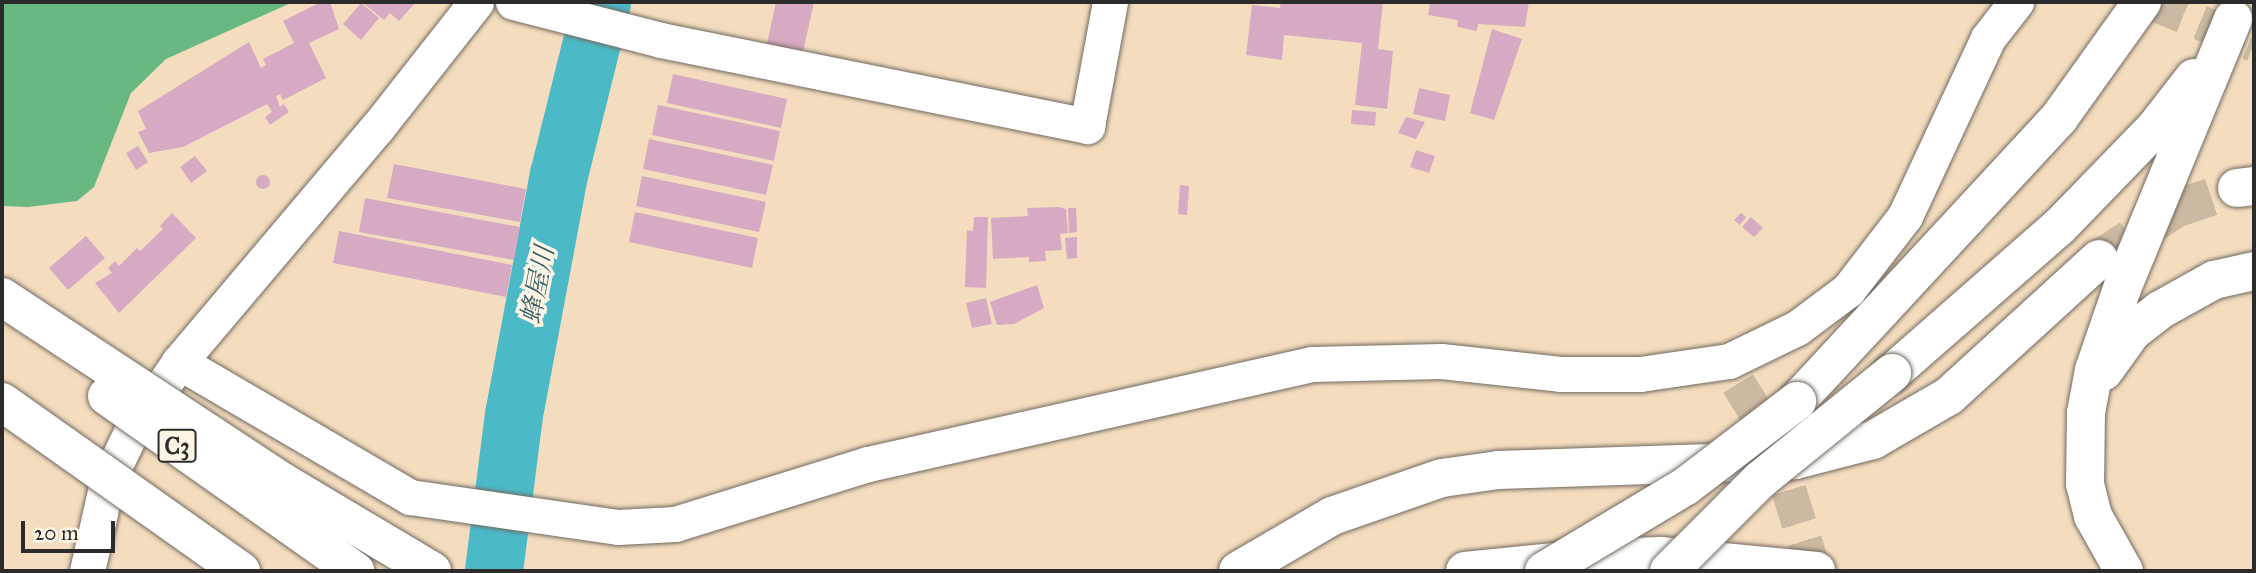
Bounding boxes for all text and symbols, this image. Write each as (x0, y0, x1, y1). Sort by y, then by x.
water label: 蜂屋川 (515, 244, 561, 326)
road number: C3 (156, 426, 198, 466)
scale bar (24, 506, 119, 550)
text: 20 m (34, 520, 79, 546)

